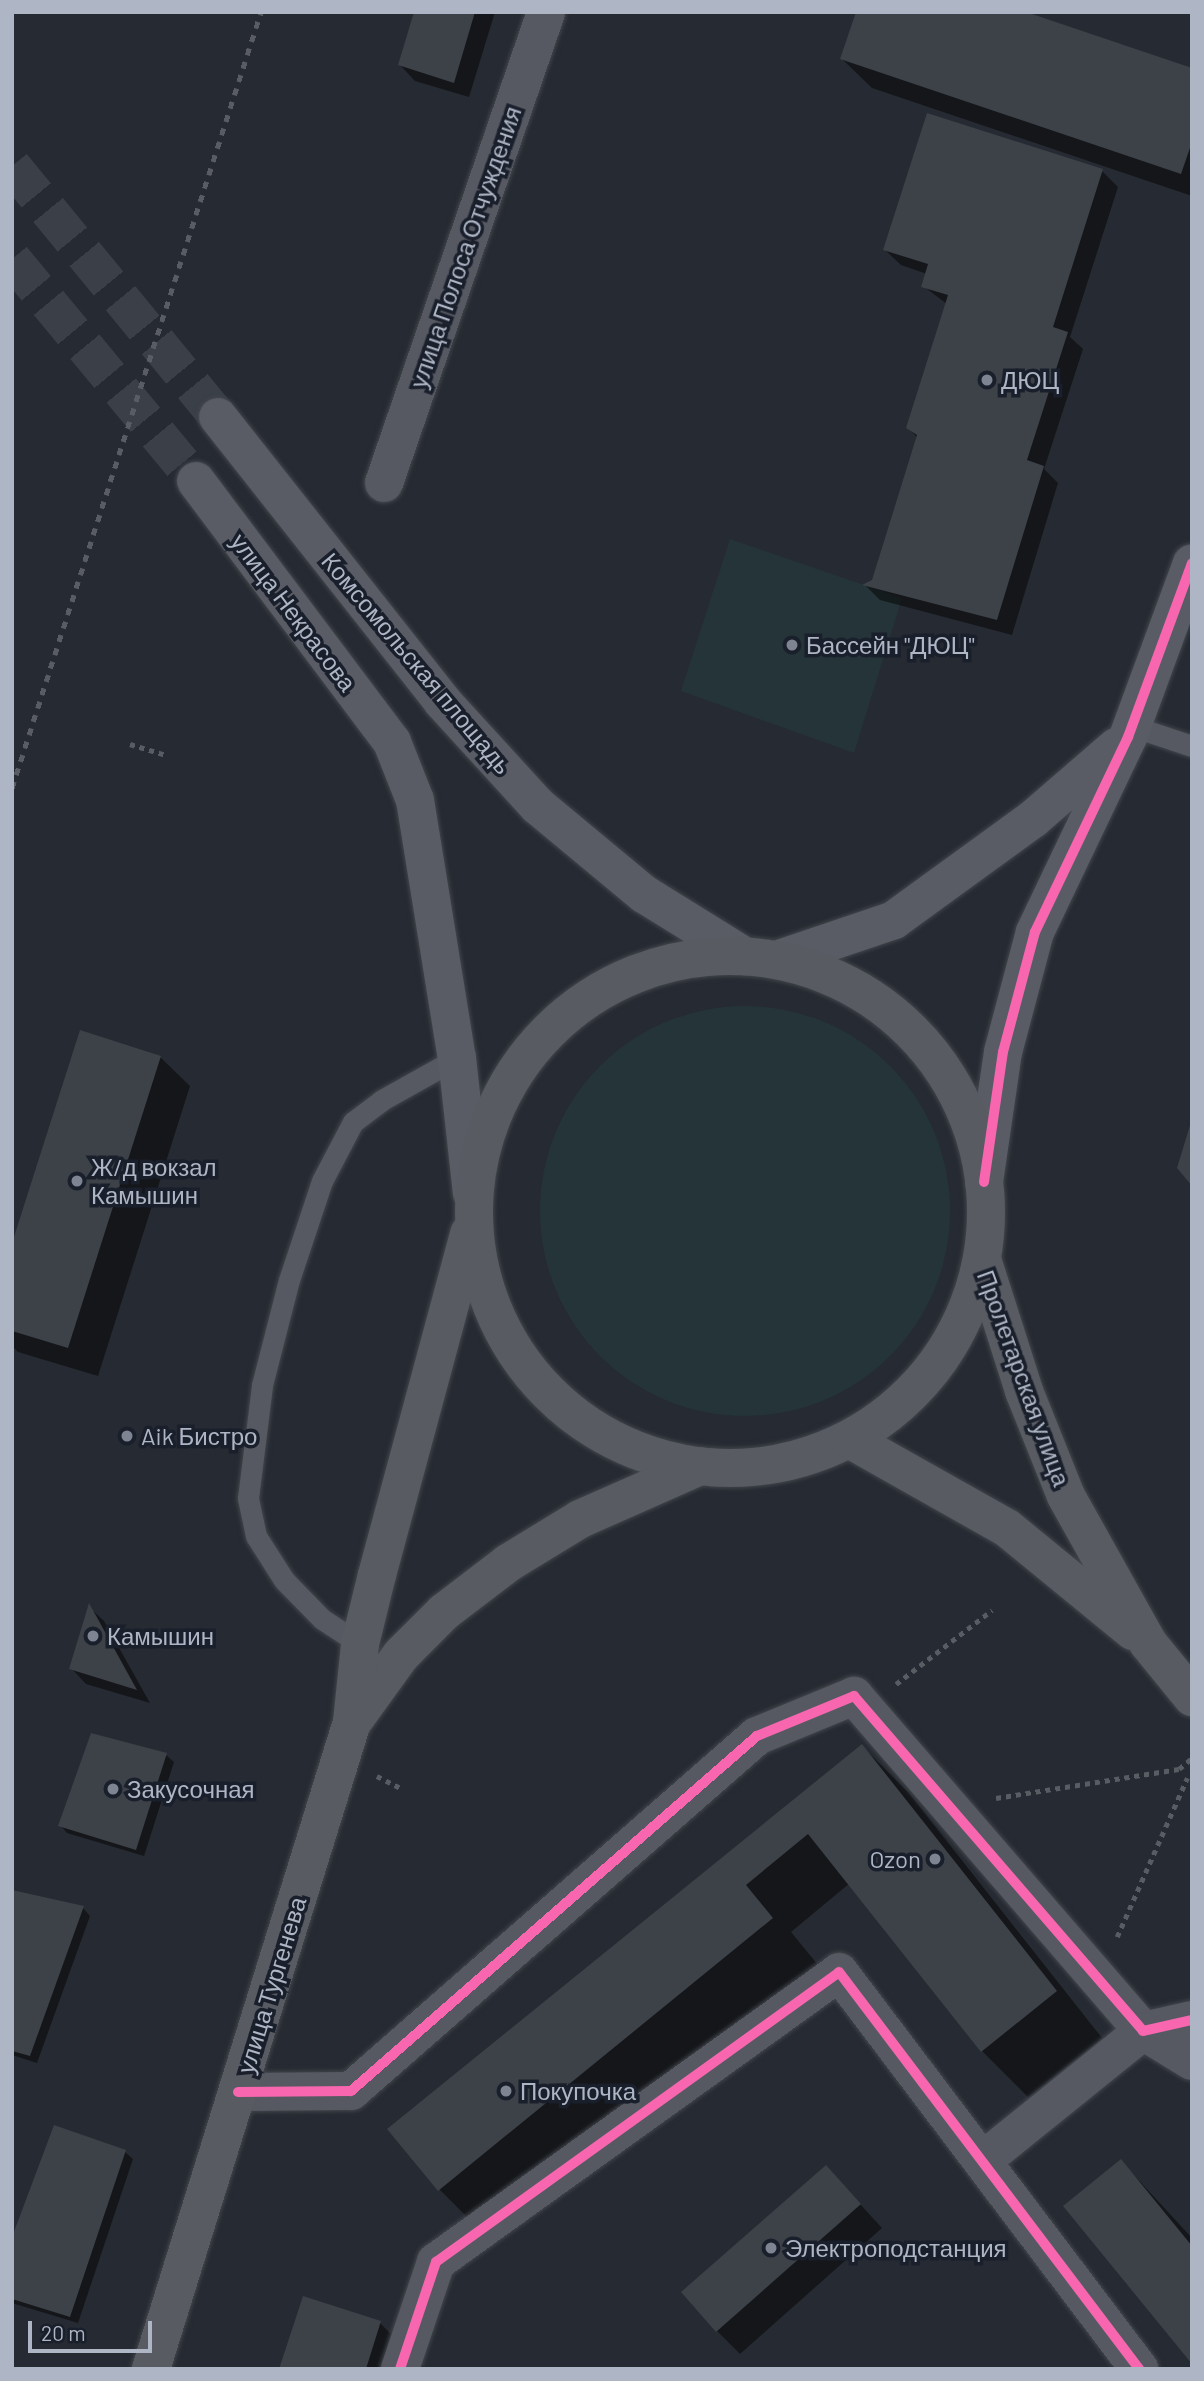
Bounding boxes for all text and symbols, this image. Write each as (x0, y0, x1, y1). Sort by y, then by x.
street label: улица Полоса Отчуждения (403, 102, 527, 392)
place label: ДЮЦ (1001, 366, 1059, 394)
marker: ДЮЦ (979, 372, 995, 388)
street label: улица Некрасова (225, 527, 363, 697)
street label: Комсомольская площадь (316, 547, 518, 779)
place label: Бассейн "ДЮЦ" (806, 631, 975, 659)
marker: Бассейн "ДЮЦ" (784, 637, 800, 653)
place label: Ж/д вокзал Камышин (91, 1153, 217, 1209)
marker: Ж/д вокзал Камышин (69, 1173, 85, 1189)
street label: Пролетарская улица (972, 1266, 1076, 1490)
place label: Aik Бистро (141, 1422, 257, 1450)
marker: Aik Бистро (119, 1428, 135, 1444)
place label: Камышин (107, 1622, 214, 1650)
marker: Камышин (85, 1628, 101, 1644)
place label: Закусочная (127, 1775, 255, 1803)
marker: Закусочная (105, 1781, 121, 1797)
place label: Ozon (869, 1845, 921, 1873)
marker: Ozon (927, 1851, 943, 1867)
street label: улица Тургенева (230, 1893, 312, 2077)
place label: Покупочка (520, 2077, 636, 2105)
marker: Покупочка (498, 2083, 514, 2099)
place label: Электроподстанция (785, 2234, 1007, 2262)
marker: Электроподстанция (763, 2240, 779, 2256)
scale bar (32, 2308, 156, 2352)
text: 20 m (41, 2320, 86, 2345)

